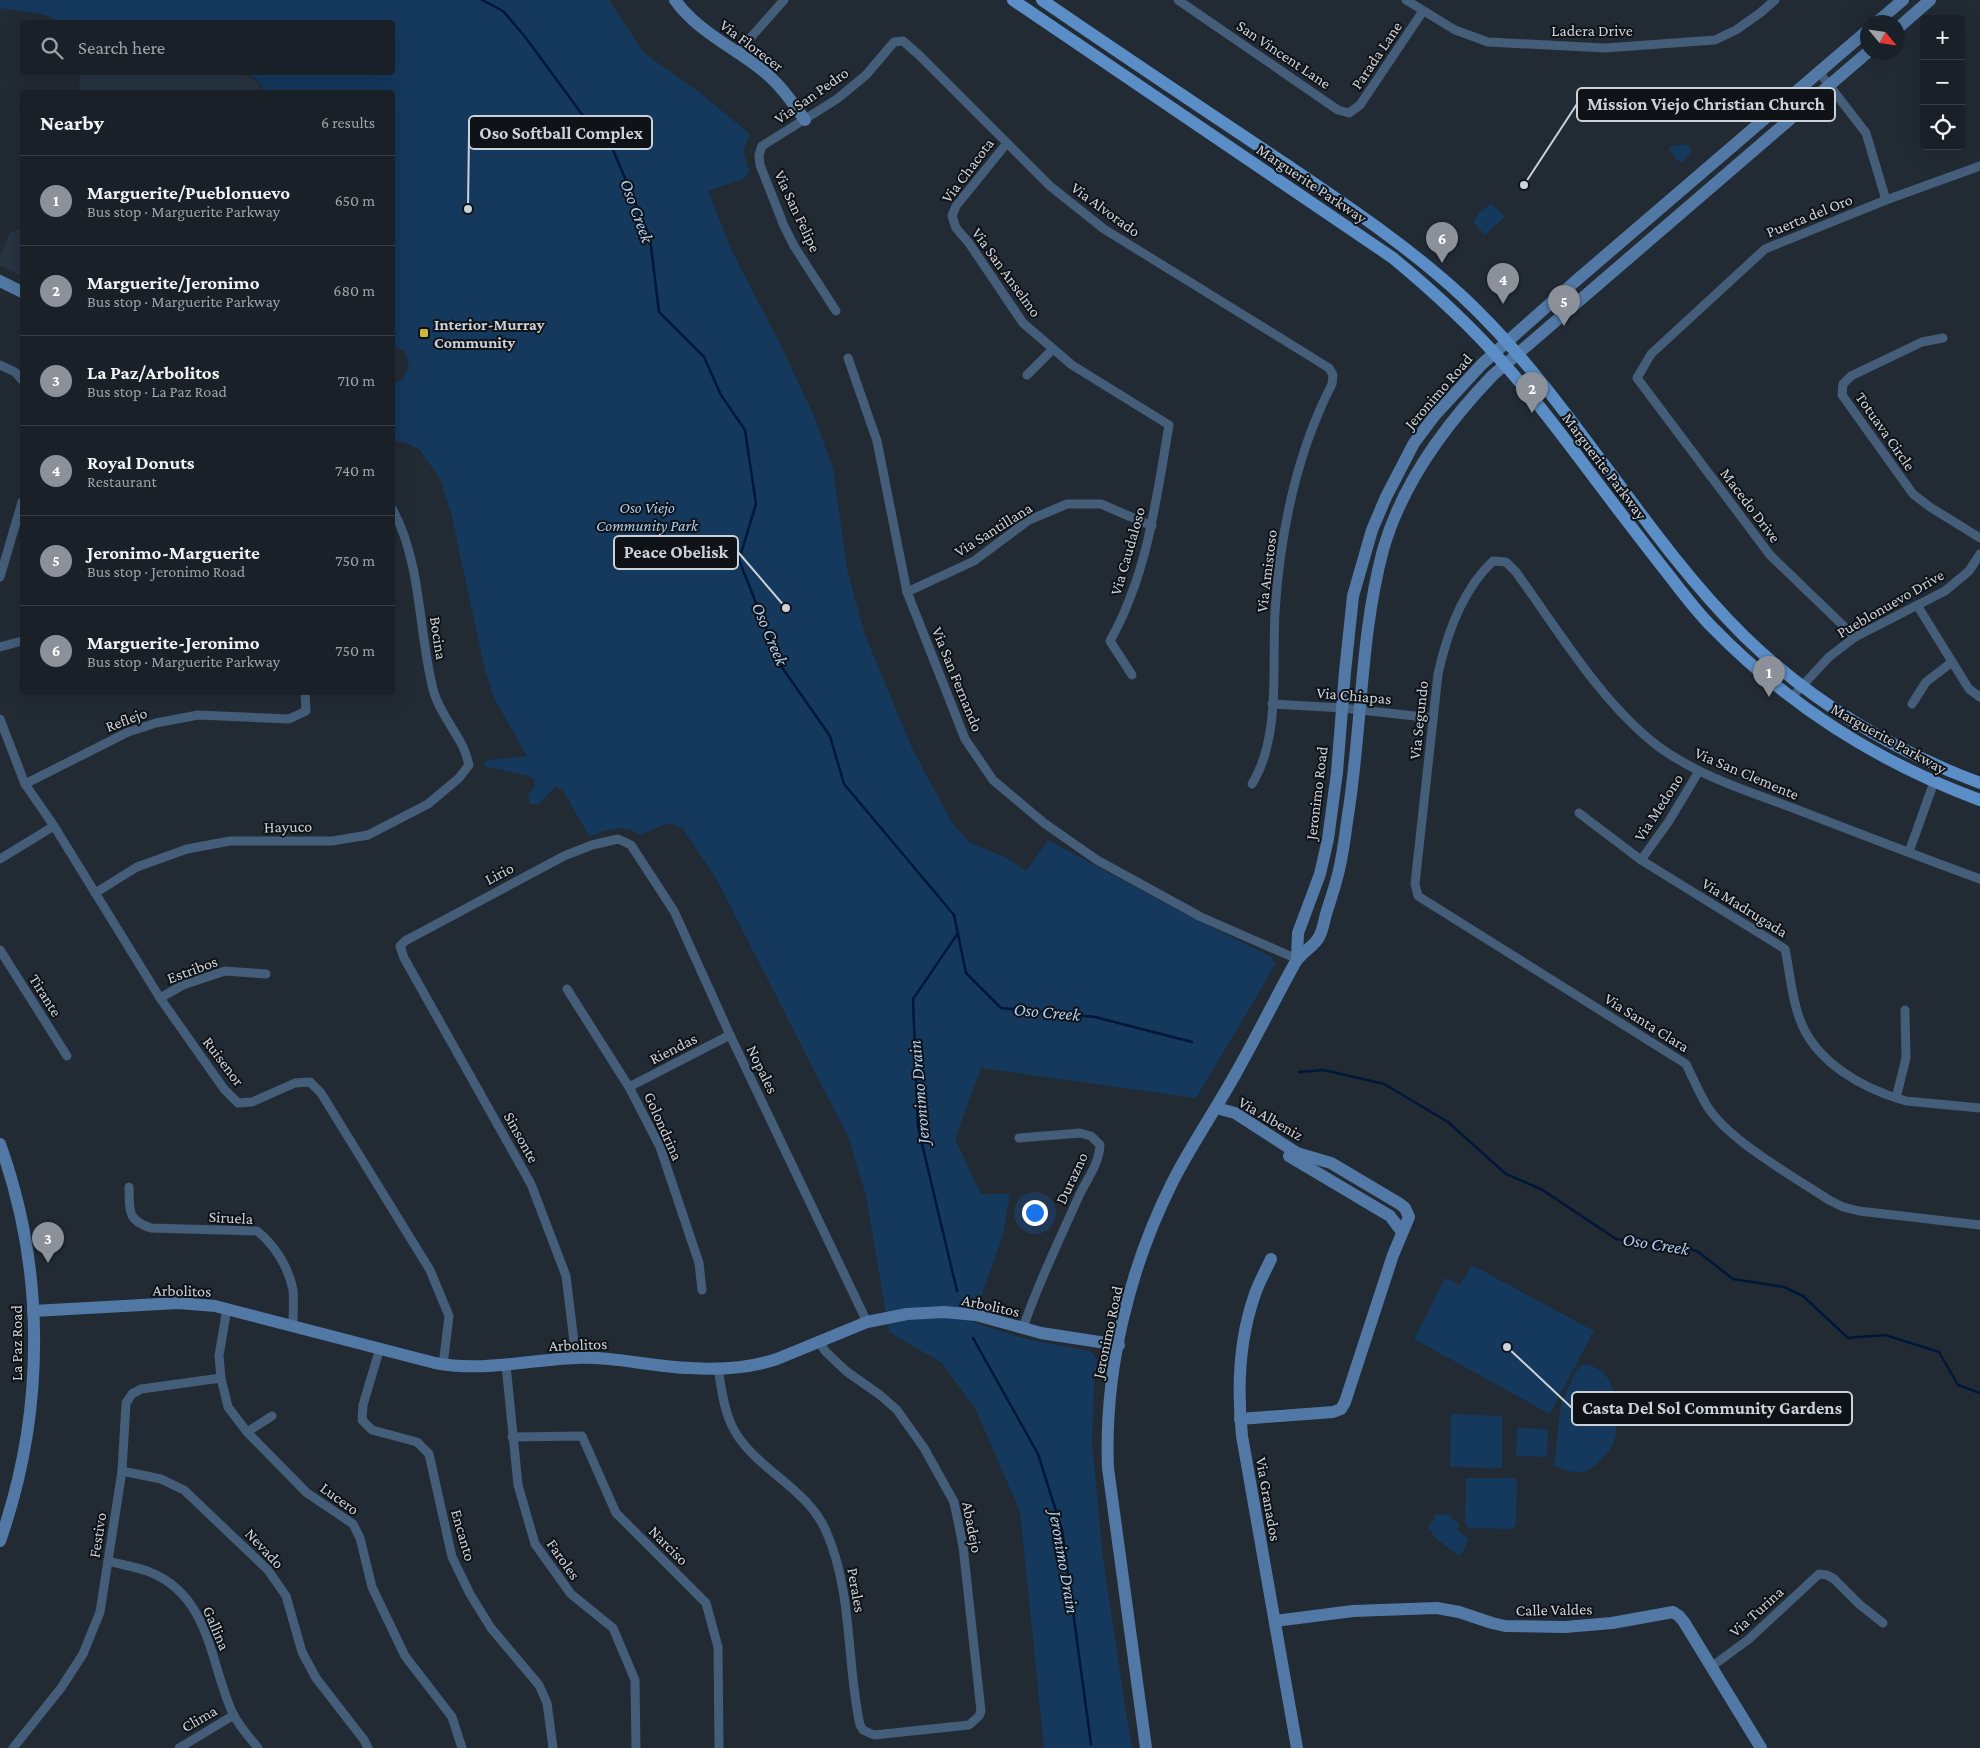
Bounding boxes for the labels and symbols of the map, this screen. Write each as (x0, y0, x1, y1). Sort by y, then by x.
north arrow (1860, 15, 1905, 60)
street label: Via Florecer (717, 16, 787, 75)
street label: San Vincent Lane (1234, 17, 1334, 92)
street label: Parada Lane (1348, 18, 1405, 92)
street label: Ladera Drive (1551, 22, 1633, 39)
street label: Via San Pedro (771, 64, 852, 127)
callout: Mission Viejo Christian Church (1577, 88, 1835, 121)
text: Mission Viejo Christian Church (1587, 94, 1825, 115)
callout: Oso Softball Complex (469, 116, 652, 149)
text: Oso Softball Complex (479, 123, 644, 143)
street label: Via Chacota (938, 134, 997, 206)
street label: Marguerite Parkway (1253, 140, 1370, 228)
street label: Via San Felipe (770, 168, 824, 255)
water label: Oso Creek (616, 176, 658, 247)
street label: Via Alvorado (1068, 179, 1144, 240)
street label: Puerta del Oro (1764, 190, 1855, 240)
pin: 6 (1426, 222, 1458, 263)
street label: Via San Anselmo (969, 224, 1045, 320)
pin: 4 (1487, 263, 1519, 304)
pin: 5 (1548, 285, 1580, 326)
place label: Interior-Murray Community (434, 316, 545, 351)
marker: Interior-Murray Community (418, 327, 430, 339)
street label: Jeronimo Road (1400, 350, 1477, 435)
pin: 2 (1516, 372, 1548, 413)
street label: Totuava Circle (1852, 389, 1919, 474)
street label: Marguerite Parkway (1558, 410, 1651, 524)
street label: Macedo Drive (1717, 465, 1784, 546)
park label: Oso Viejo Community Park (596, 499, 699, 535)
street label: Via Santillana (951, 499, 1036, 560)
street label: Via Caudaloso (1107, 505, 1148, 597)
street label: Via Amistoso (1253, 529, 1280, 613)
callout: Peace Obelisk (614, 536, 738, 569)
text: Peace Obelisk (624, 542, 729, 562)
street label: Pueblonuevo Drive (1834, 566, 1947, 641)
water label: Oso Creek (748, 599, 793, 670)
street label: Bocina (427, 615, 450, 661)
street label: Via San Fernando (929, 624, 986, 734)
pin: 1 (1753, 656, 1785, 697)
street label: Via Segundo (1406, 680, 1432, 760)
street label: Via Chiapas (1316, 684, 1392, 708)
street label: Marguerite Parkway (1828, 700, 1950, 778)
street label: Reflejo (103, 704, 150, 736)
street label: Via San Clemente (1692, 744, 1801, 803)
street label: Jeronimo Road (1302, 745, 1332, 843)
street label: Via Medono (1630, 770, 1686, 844)
street label: Hayuco (264, 818, 312, 836)
street label: Lirio (482, 859, 517, 888)
street label: Via Madrugada (1698, 874, 1791, 942)
street label: Estribos (165, 952, 220, 986)
street label: Tirante (26, 971, 65, 1019)
street label: Via Santa Clara (1601, 990, 1693, 1055)
water label: Oso Creek (1013, 999, 1082, 1025)
street label: Riendas (647, 1029, 700, 1068)
street label: Ruisenor (200, 1033, 248, 1089)
water label: Jeronimo Drain (904, 1039, 934, 1148)
street label: Nopales (743, 1042, 782, 1097)
street label: Golondrina (641, 1089, 686, 1164)
street label: Via Albeniz (1236, 1093, 1306, 1144)
street label: Sinsonte (501, 1109, 542, 1166)
street label: Durazno (1052, 1150, 1091, 1207)
your location (1022, 1200, 1048, 1226)
street label: Siruela (208, 1208, 254, 1227)
pin: 3 (32, 1222, 64, 1263)
water label: Oso Creek (1621, 1229, 1692, 1259)
street label: Arbolitos (153, 1281, 211, 1300)
street label: Jeronimo Road (1089, 1284, 1127, 1382)
street label: Arbolitos (960, 1291, 1021, 1320)
street label: La Paz Road (8, 1305, 25, 1381)
street label: Arbolitos (548, 1335, 608, 1354)
callout: Casta Del Sol Community Gardens (1572, 1392, 1852, 1425)
text: Casta Del Sol Community Gardens (1582, 1398, 1842, 1418)
street label: Via Granados (1253, 1456, 1284, 1542)
street label: Lucero (317, 1479, 362, 1518)
street label: Abadejo (958, 1500, 986, 1554)
water label: Jeronimo Drain (1045, 1506, 1083, 1615)
street label: Encanto (448, 1507, 479, 1563)
street label: Festivo (86, 1511, 109, 1559)
street label: Narciso (646, 1522, 692, 1568)
street label: Nevado (242, 1525, 287, 1572)
street label: Faroles (544, 1536, 584, 1583)
street label: Perales (844, 1566, 869, 1614)
street label: Via Turina (1726, 1582, 1787, 1640)
street label: Calle Valdes (1515, 1600, 1593, 1619)
street label: Gallina (200, 1604, 234, 1653)
street label: Clima (179, 1701, 221, 1735)

